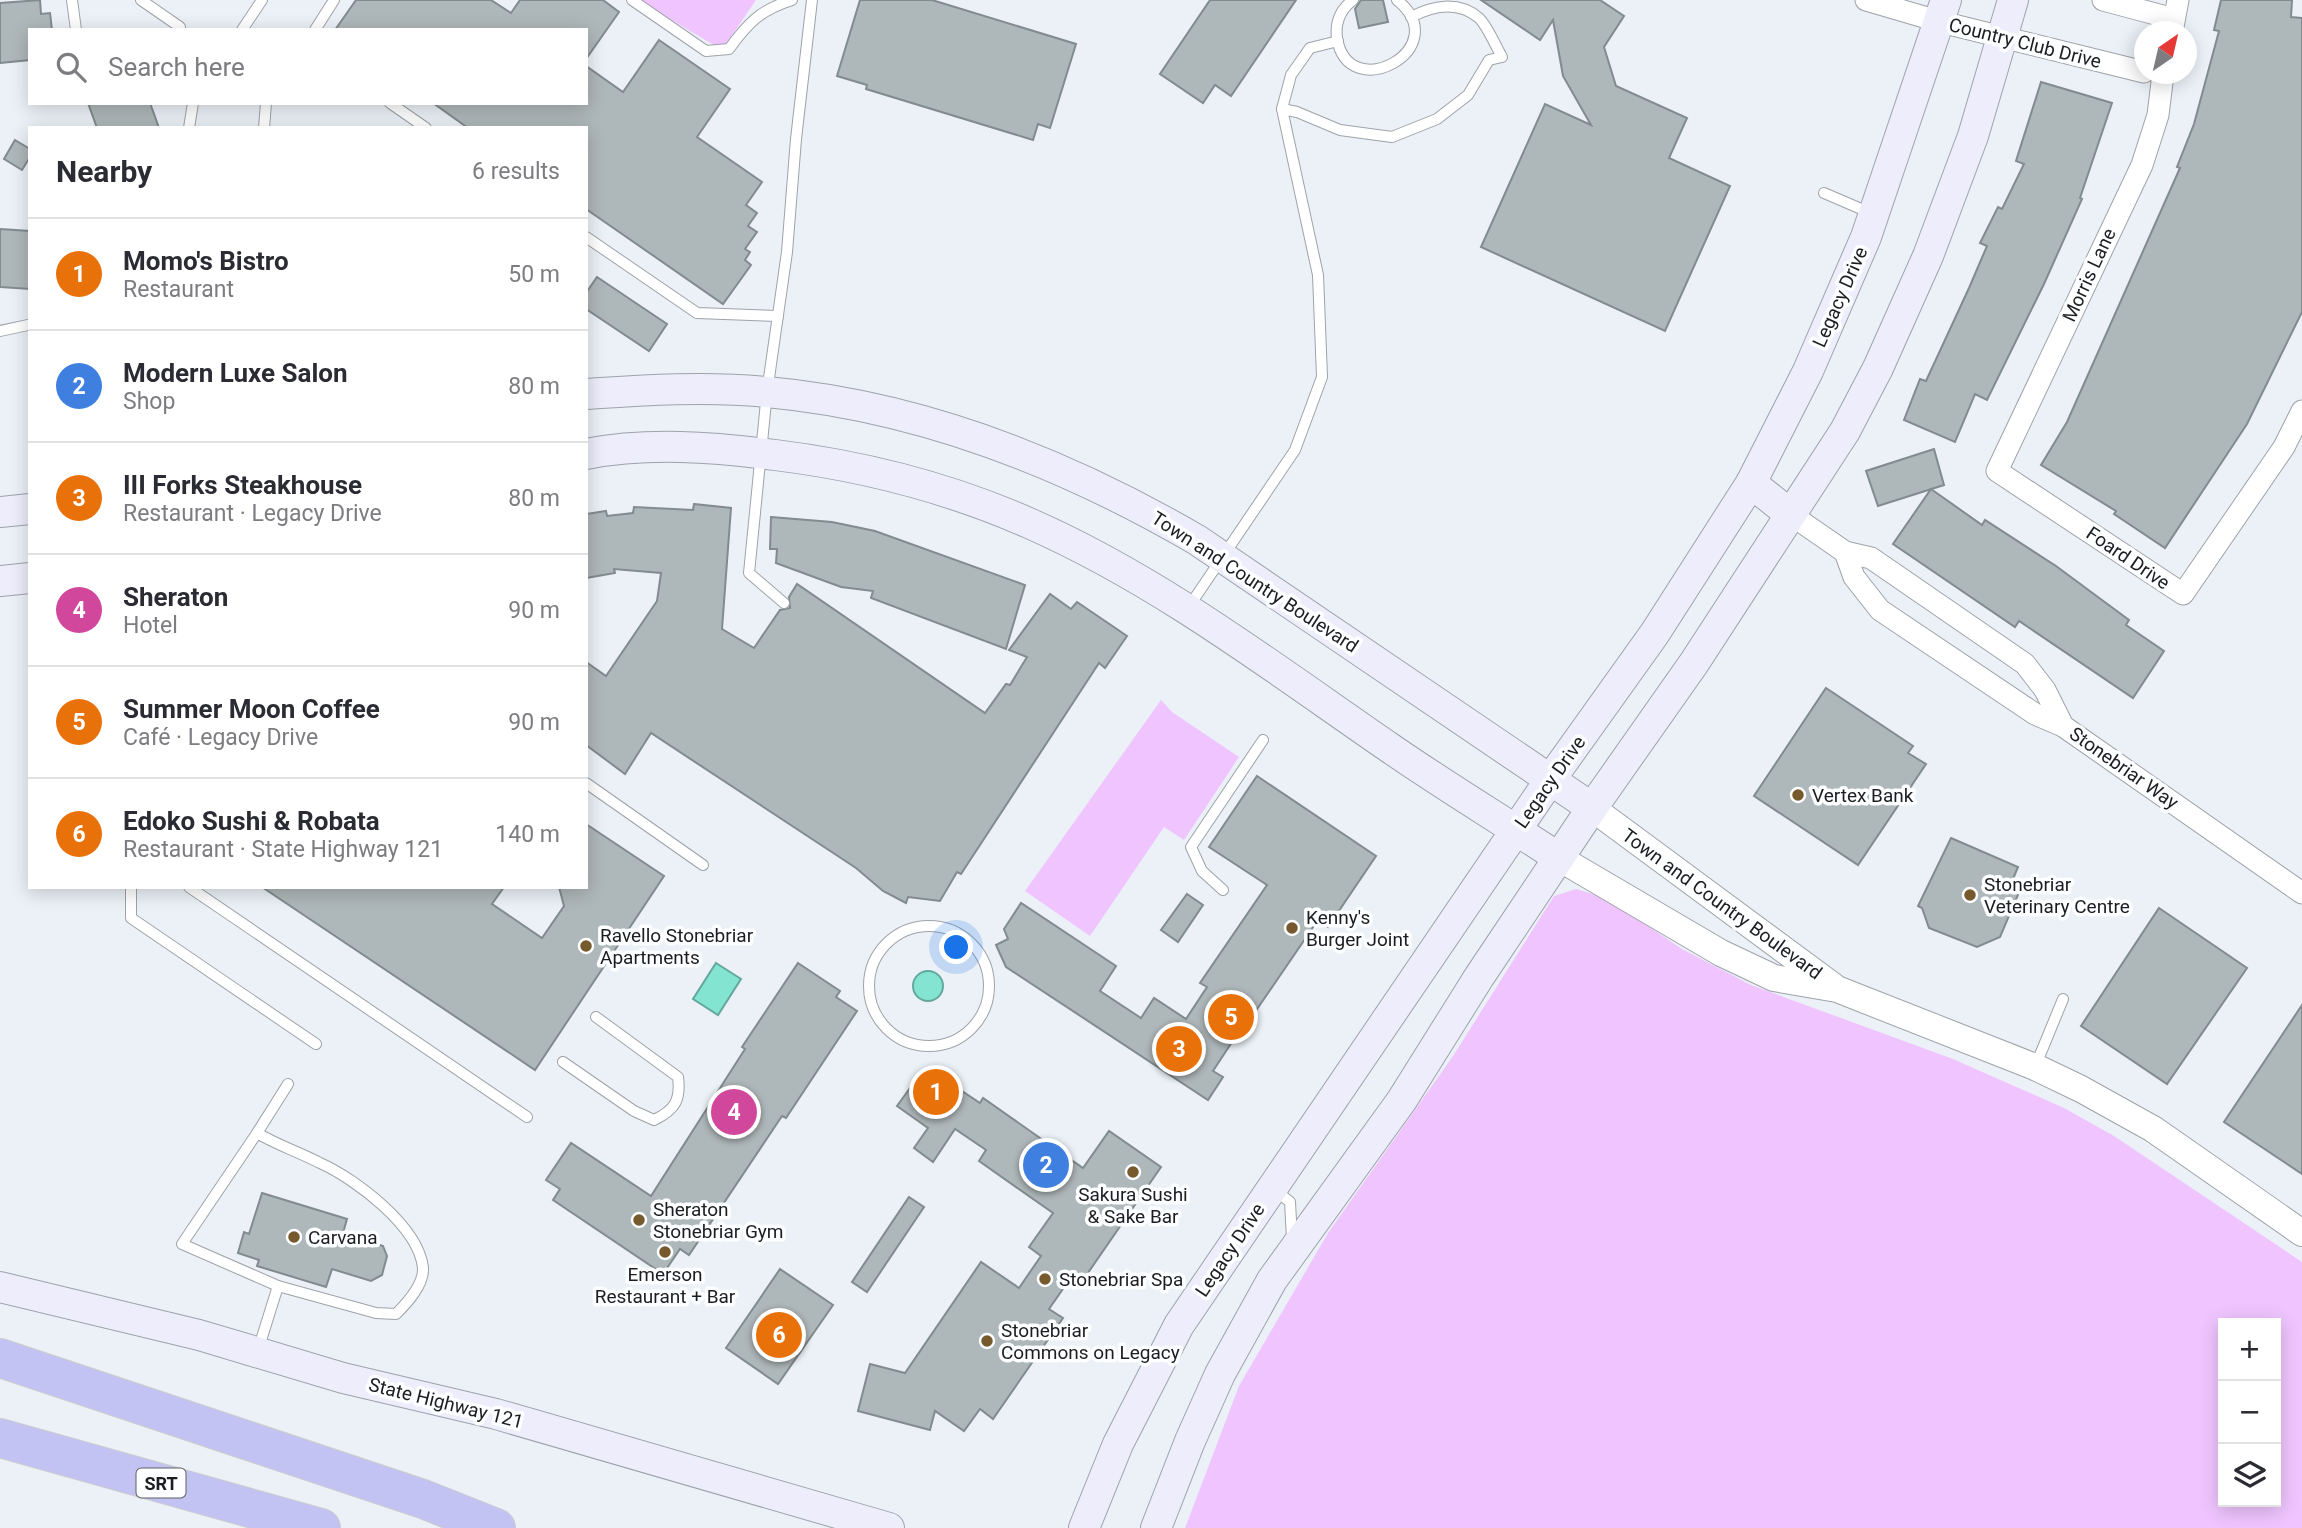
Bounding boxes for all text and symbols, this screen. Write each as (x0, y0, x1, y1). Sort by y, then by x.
street label: Country Club Drive (1946, 13, 2104, 73)
north arrow (2134, 21, 2197, 84)
search box (28, 28, 588, 105)
icon: search (52, 48, 90, 86)
text: Search here (108, 52, 245, 82)
text: Nearby (56, 154, 152, 189)
text: 6 results (472, 158, 560, 185)
street label: Morris Lane (2057, 225, 2121, 325)
street label: Legacy Drive (1808, 243, 1872, 351)
text: Momo's Bistro (123, 246, 289, 276)
text: 1 (72, 261, 86, 288)
text: 50 m (508, 261, 560, 288)
text: Restaurant (123, 276, 234, 303)
text: Modern Luxe Salon (123, 358, 348, 388)
text: 2 (72, 373, 86, 400)
text: 80 m (508, 373, 560, 400)
text: Shop (123, 388, 175, 415)
text: III Forks Steakhouse (123, 470, 362, 500)
text: 3 (72, 485, 86, 512)
text: 80 m (508, 485, 560, 512)
text: Restaurant · Legacy Drive (123, 500, 382, 527)
street label: Town and Country Boulevard (1147, 507, 1363, 657)
street label: Foard Drive (2082, 522, 2174, 594)
text: Sheraton (123, 582, 228, 612)
text: 4 (72, 597, 86, 624)
text: 90 m (508, 597, 560, 624)
text: Hotel (123, 612, 178, 639)
text: Summer Moon Coffee (123, 694, 380, 724)
text: 5 (72, 709, 86, 736)
text: 90 m (508, 709, 560, 736)
street label: Stonebriar Way (2065, 722, 2183, 814)
text: Café · Legacy Drive (123, 724, 318, 751)
street label: Legacy Drive (1510, 731, 1590, 833)
place label: Vertex Bank (1812, 784, 1914, 807)
marker: Vertex Bank (1790, 787, 1806, 803)
text: Edoko Sushi & Robata (123, 806, 380, 836)
text: 6 (72, 821, 86, 848)
text: 140 m (495, 821, 560, 848)
street label: Town and Country Boulevard (1617, 824, 1827, 984)
text: Restaurant · State Highway 121 (123, 836, 443, 863)
place label: Stonebriar Veterinary Centre (1984, 873, 2130, 918)
marker: Stonebriar Veterinary Centre (1962, 887, 1978, 903)
place label: Kenny's Burger Joint (1306, 906, 1409, 951)
marker: Kenny's Burger Joint (1284, 920, 1300, 936)
place label: Ravello Stonebriar Apartments (600, 924, 754, 969)
your location (939, 930, 973, 964)
marker: Ravello Stonebriar Apartments (578, 938, 594, 954)
pin: 5 (1208, 991, 1254, 1043)
pin: 3 (1156, 1023, 1202, 1075)
pin: 1 (913, 1066, 959, 1118)
pin: 4 (711, 1086, 757, 1138)
pin: 2 (1023, 1139, 1069, 1191)
marker: Sakura Sushi & Sake Bar (1125, 1164, 1141, 1180)
place label: Sakura Sushi & Sake Bar (1078, 1183, 1188, 1228)
place label: Sheraton Stonebriar Gym (653, 1198, 784, 1243)
street label: Legacy Drive (1190, 1199, 1270, 1301)
marker: Sheraton Stonebriar Gym (631, 1212, 647, 1228)
place label: Carvana (308, 1226, 378, 1249)
marker: Carvana (286, 1229, 302, 1245)
marker: Emerson Restaurant + Bar (657, 1244, 673, 1260)
place label: Emerson Restaurant + Bar (595, 1263, 736, 1308)
place label: Stonebriar Spa (1059, 1268, 1183, 1291)
marker: Stonebriar Spa (1037, 1271, 1053, 1287)
pin: 6 (756, 1309, 802, 1361)
map controls (2218, 1318, 2281, 1507)
button: + (2218, 1318, 2281, 1381)
place label: Stonebriar Commons on Legacy (1001, 1319, 1180, 1364)
marker: Stonebriar Commons on Legacy (979, 1333, 995, 1349)
street label: State Highway 121 (366, 1373, 526, 1433)
button: − (2218, 1381, 2281, 1444)
button: layers (2218, 1444, 2281, 1507)
road number: SRT (136, 1468, 186, 1498)

